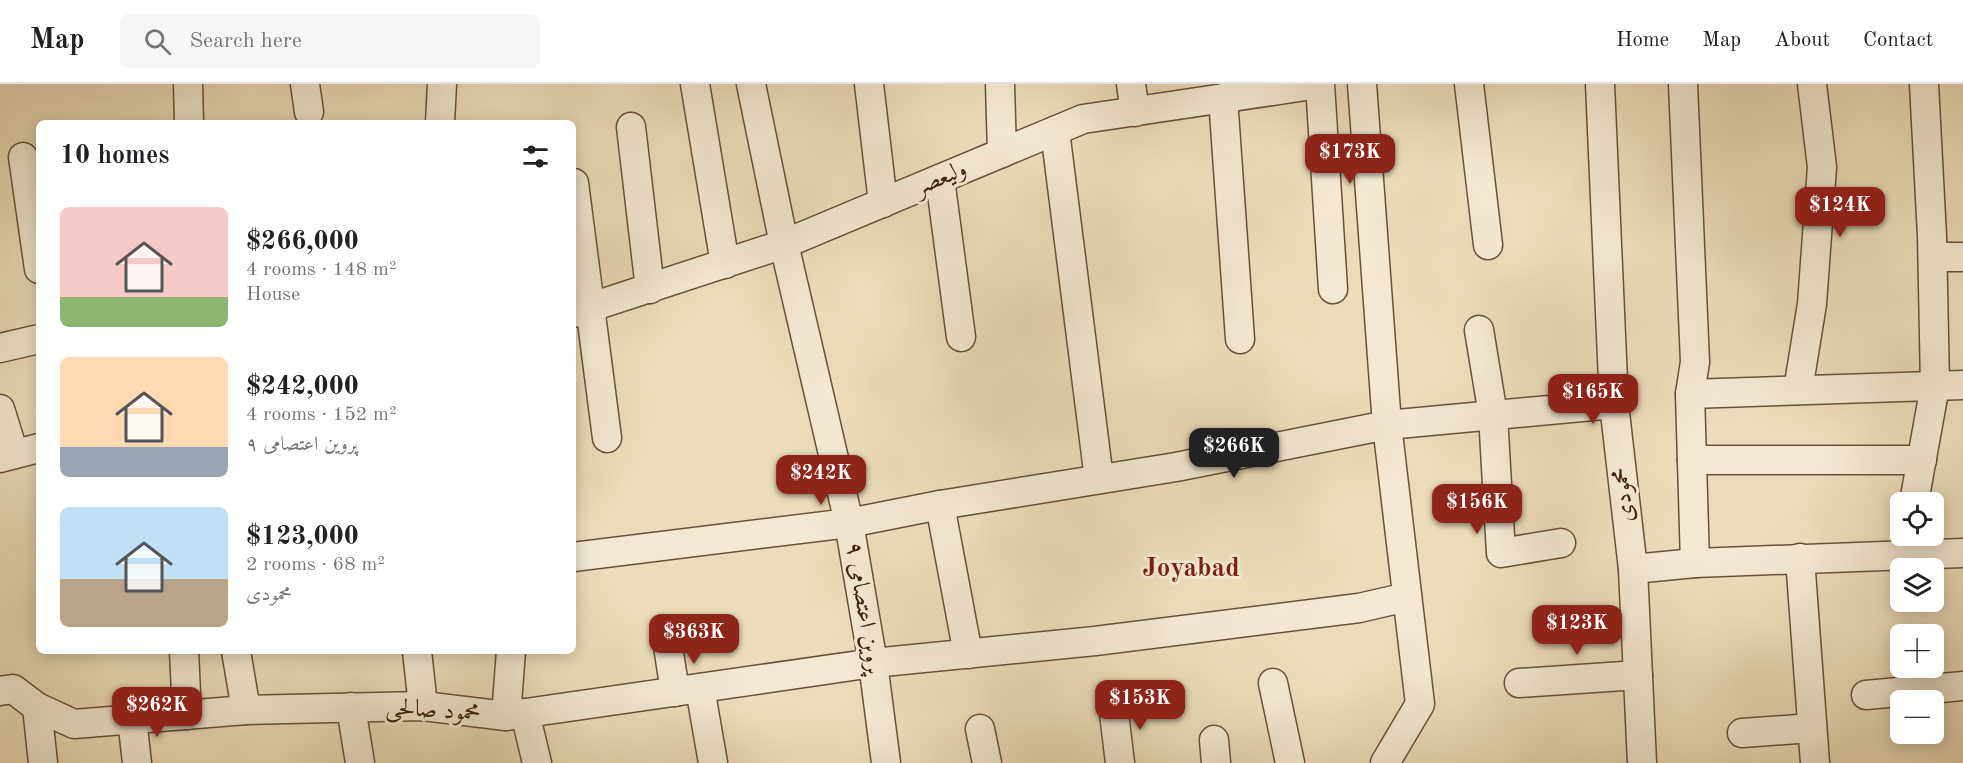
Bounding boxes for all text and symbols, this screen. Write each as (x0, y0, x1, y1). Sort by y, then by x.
search box (120, 14, 540, 68)
icon: search (141, 25, 174, 58)
text: Map (30, 27, 84, 55)
text: Search here (189, 30, 302, 52)
text: Home (1616, 30, 1669, 51)
text: Map (1702, 30, 1741, 51)
text: About (1774, 30, 1830, 51)
text: Contact (1863, 30, 1933, 51)
pin: $173K (1308, 134, 1392, 185)
icon: filters (519, 140, 552, 173)
text: 10 homes (60, 143, 169, 169)
text: $173K (1319, 143, 1381, 163)
street label: ولیعصر (909, 157, 971, 204)
pin: $124K (1798, 187, 1882, 238)
text: $124K (1809, 196, 1871, 216)
text: $266,000 (246, 229, 359, 255)
icon: home (108, 231, 180, 303)
text: 4 rooms · 148 m² (246, 260, 396, 280)
text: House (246, 285, 300, 305)
text: $242,000 (246, 374, 359, 400)
pin: $165K (1551, 374, 1635, 425)
icon: home (108, 381, 180, 453)
text: $165K (1562, 383, 1624, 403)
text: 4 rooms · 152 m² (246, 405, 396, 425)
pin: $266K (1192, 428, 1276, 479)
text: پروین اعتصامی ۹ (246, 435, 357, 455)
text: $266K (1203, 437, 1265, 457)
pin: $242K (779, 455, 863, 506)
text: $242K (790, 464, 852, 484)
street label: محمودی (1609, 466, 1640, 524)
pin: $156K (1435, 484, 1519, 535)
map controls (1890, 492, 1944, 744)
button: locate (1890, 492, 1944, 546)
text: $156K (1446, 493, 1508, 513)
text: $123,000 (246, 524, 359, 550)
icon: home (108, 531, 180, 603)
street label: پروین اعتصامی ۹ (839, 540, 886, 679)
text: 2 rooms · 68 m² (246, 555, 385, 575)
district label: Joyabad (1142, 555, 1240, 582)
button: layers (1890, 558, 1944, 612)
text: محمودی (246, 585, 292, 605)
pin: $123K (1535, 605, 1619, 656)
pin: $363K (652, 614, 736, 665)
text: $123K (1546, 614, 1608, 634)
text: $363K (663, 623, 725, 643)
button: + (1890, 624, 1944, 678)
pin: $153K (1098, 680, 1182, 731)
pin: $262K (115, 687, 199, 738)
text: $153K (1109, 689, 1171, 709)
button: − (1890, 690, 1944, 744)
text: $262K (126, 696, 188, 716)
street label: محمود صالحی (385, 696, 481, 729)

